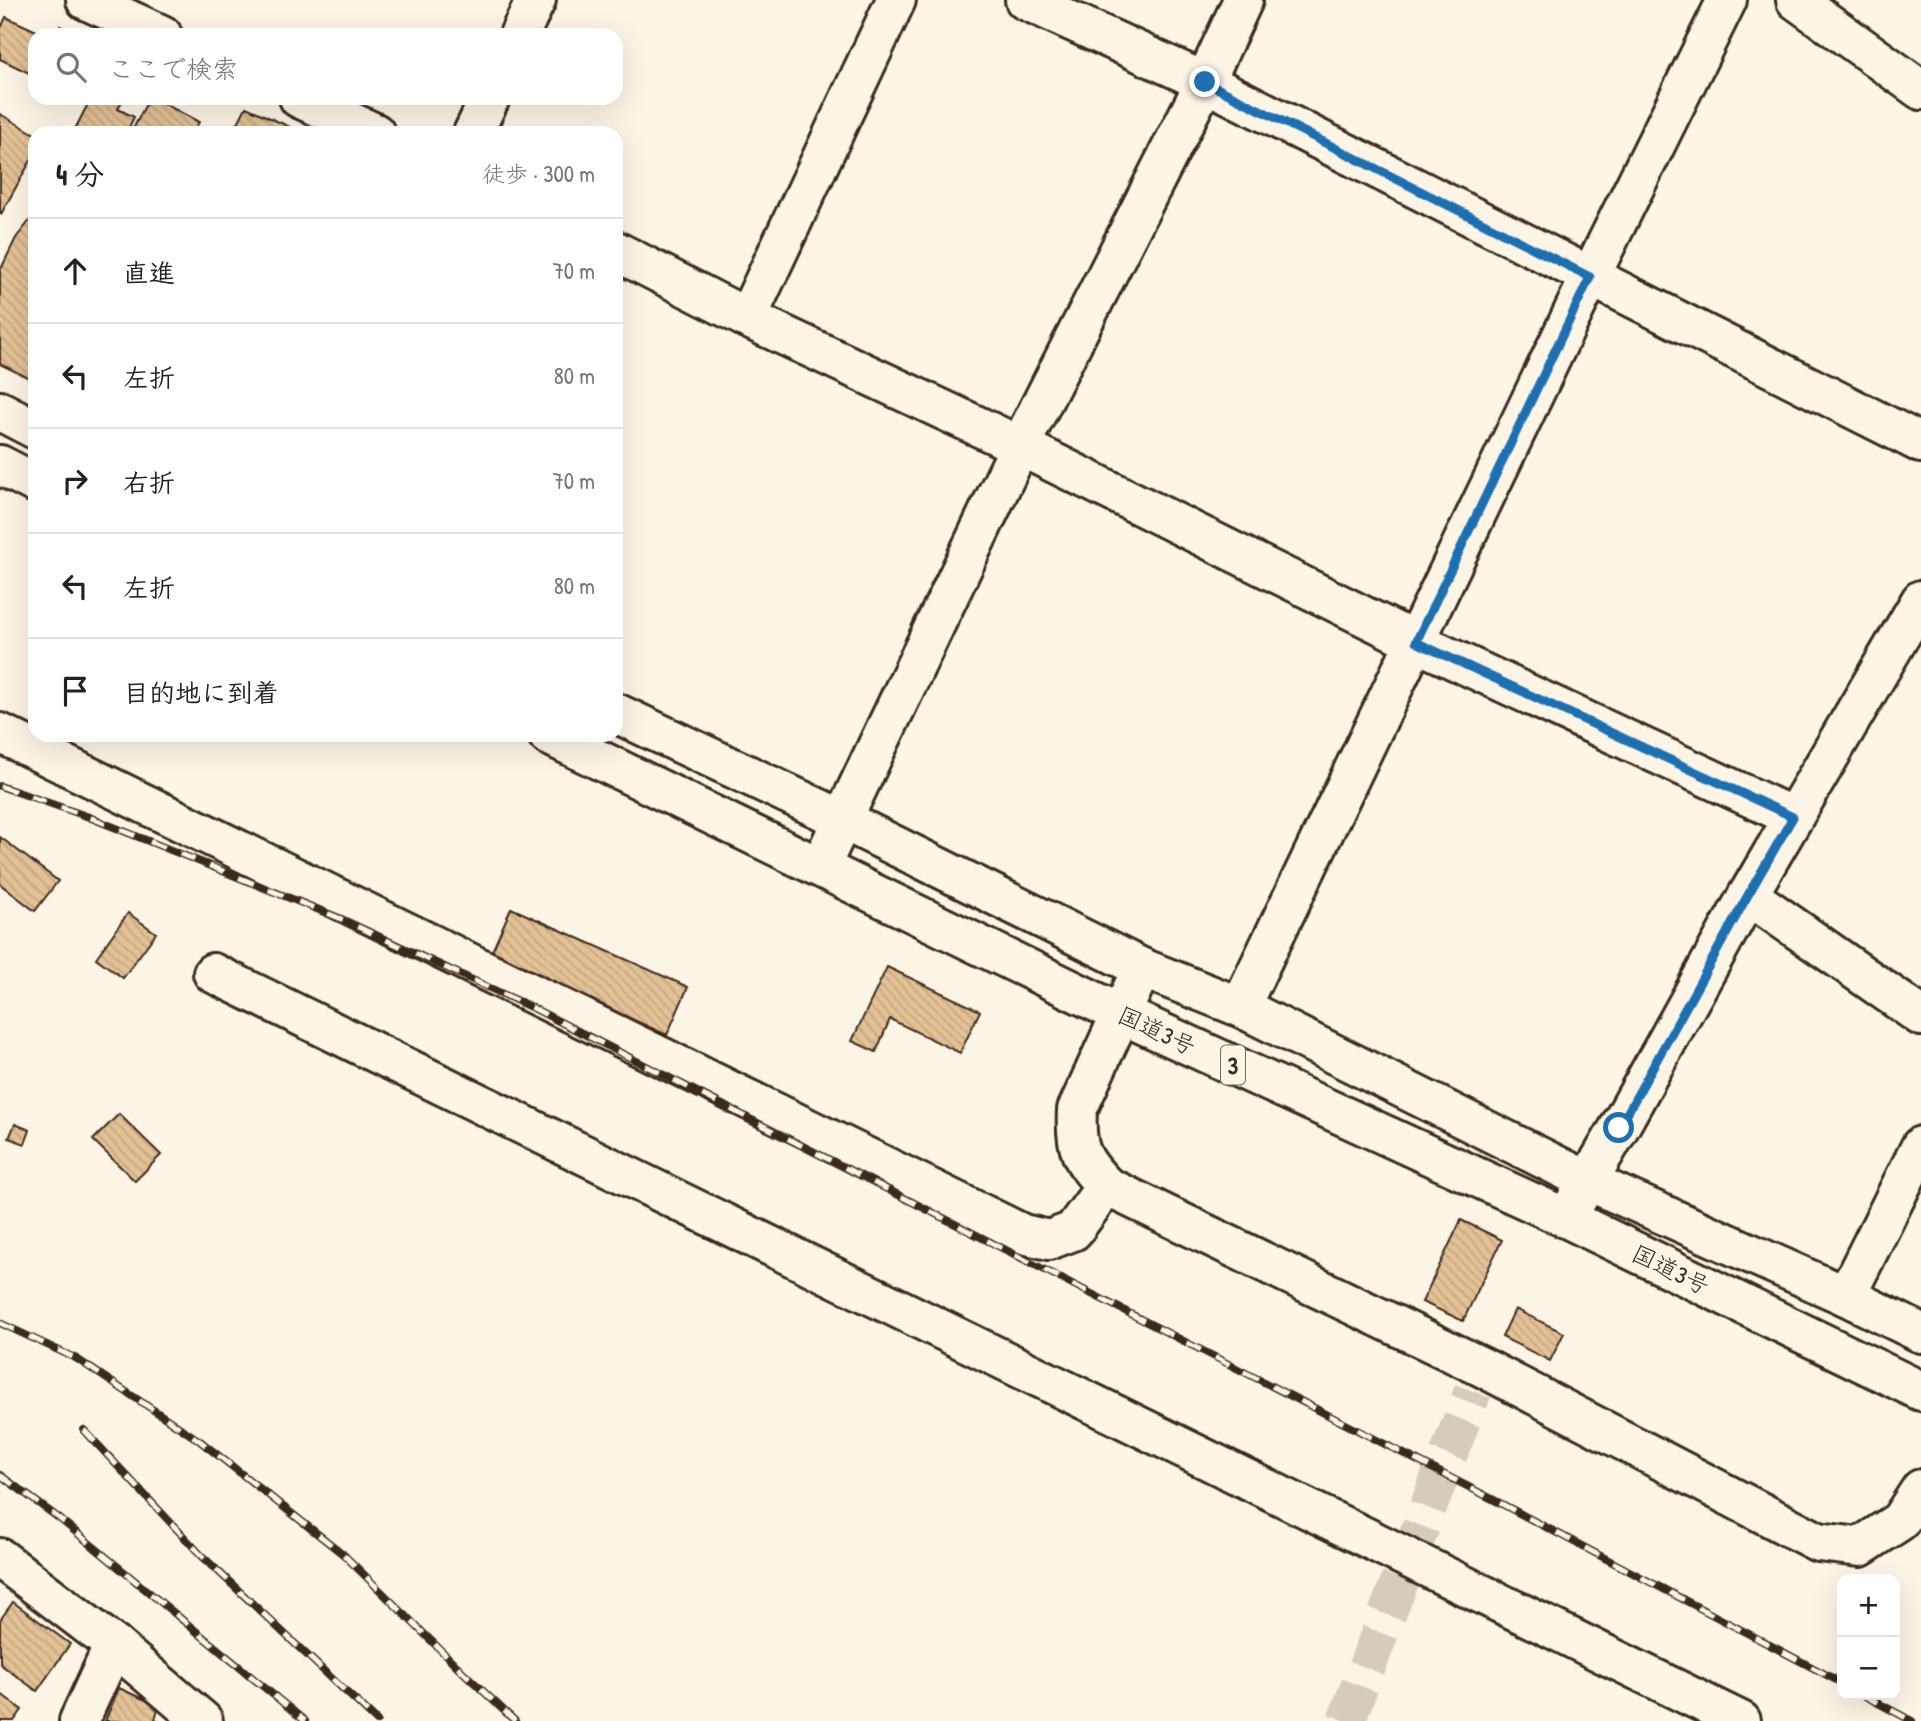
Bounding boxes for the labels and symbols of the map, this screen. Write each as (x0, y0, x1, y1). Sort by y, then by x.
route end (1189, 66, 1220, 97)
street label: 国道3号 (1113, 998, 1201, 1062)
road number: 3 (1221, 1046, 1245, 1084)
route start (1603, 1112, 1634, 1143)
street label: 国道3号 (1627, 1236, 1715, 1302)

